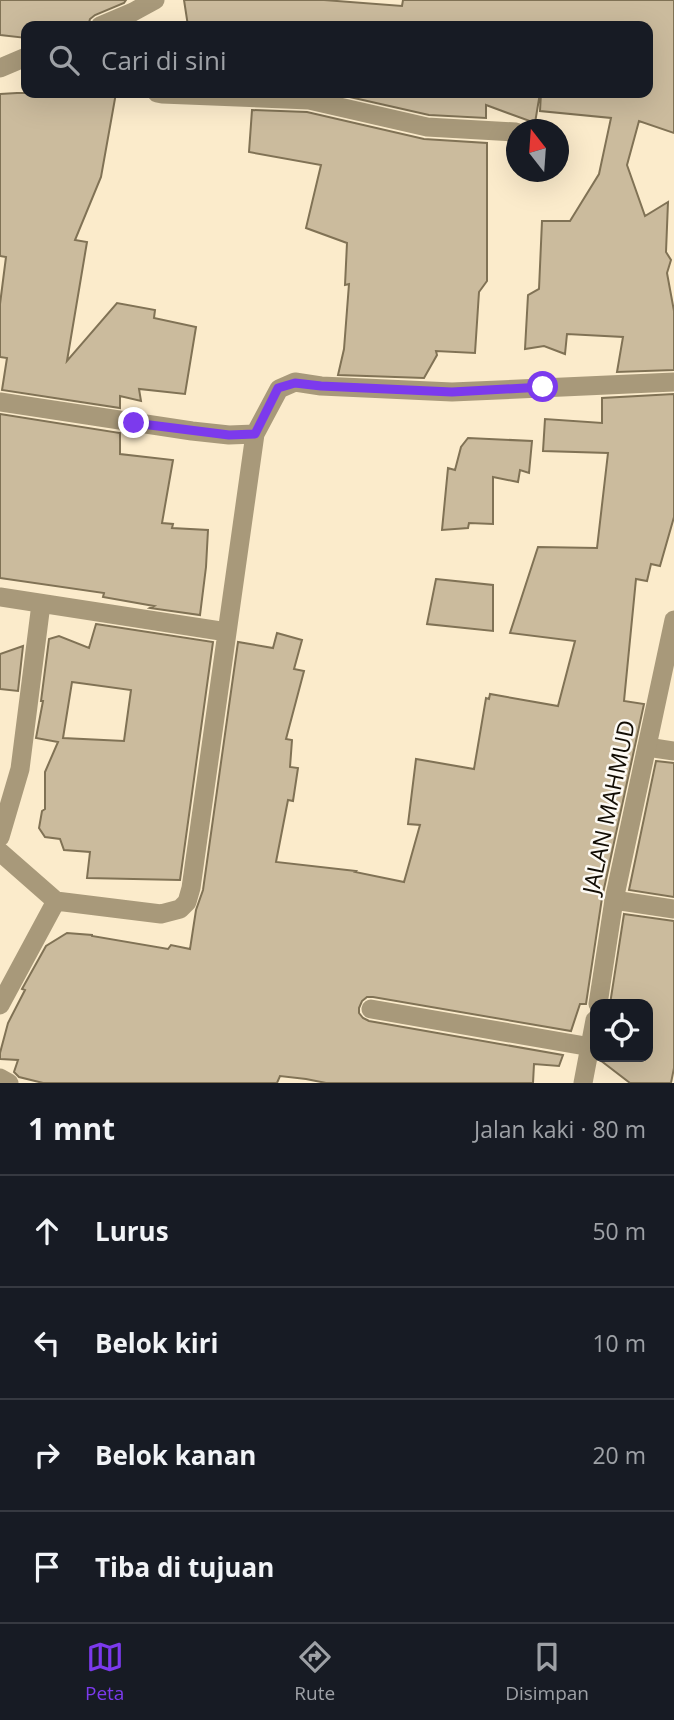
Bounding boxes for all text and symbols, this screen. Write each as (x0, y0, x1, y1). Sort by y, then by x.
search box (21, 21, 653, 98)
icon: search (45, 41, 83, 79)
text: Cari di sini (101, 42, 226, 78)
north arrow (506, 119, 569, 182)
route start (527, 371, 558, 402)
route end (118, 407, 149, 438)
street label: JALAN MAHMUD (574, 717, 642, 899)
map controls (590, 999, 653, 1062)
button: locate (590, 999, 653, 1062)
text: 1 mnt (28, 1108, 115, 1149)
text: Jalan kaki · 80 m (474, 1113, 646, 1145)
icon: ahead (28, 1212, 66, 1250)
text: Lurus (95, 1213, 169, 1249)
text: 50 m (592, 1215, 646, 1247)
icon: left (28, 1324, 66, 1362)
text: Belok kiri (95, 1325, 219, 1361)
text: 10 m (592, 1327, 646, 1359)
icon: right (28, 1436, 66, 1474)
text: Belok kanan (95, 1437, 256, 1473)
text: 20 m (592, 1439, 646, 1471)
icon: arrive (28, 1548, 66, 1586)
text: Tiba di tujuan (95, 1549, 274, 1585)
tab: Peta (85, 1638, 124, 1706)
tab: Rute (294, 1638, 335, 1706)
tab: Disimpan (505, 1638, 589, 1706)

